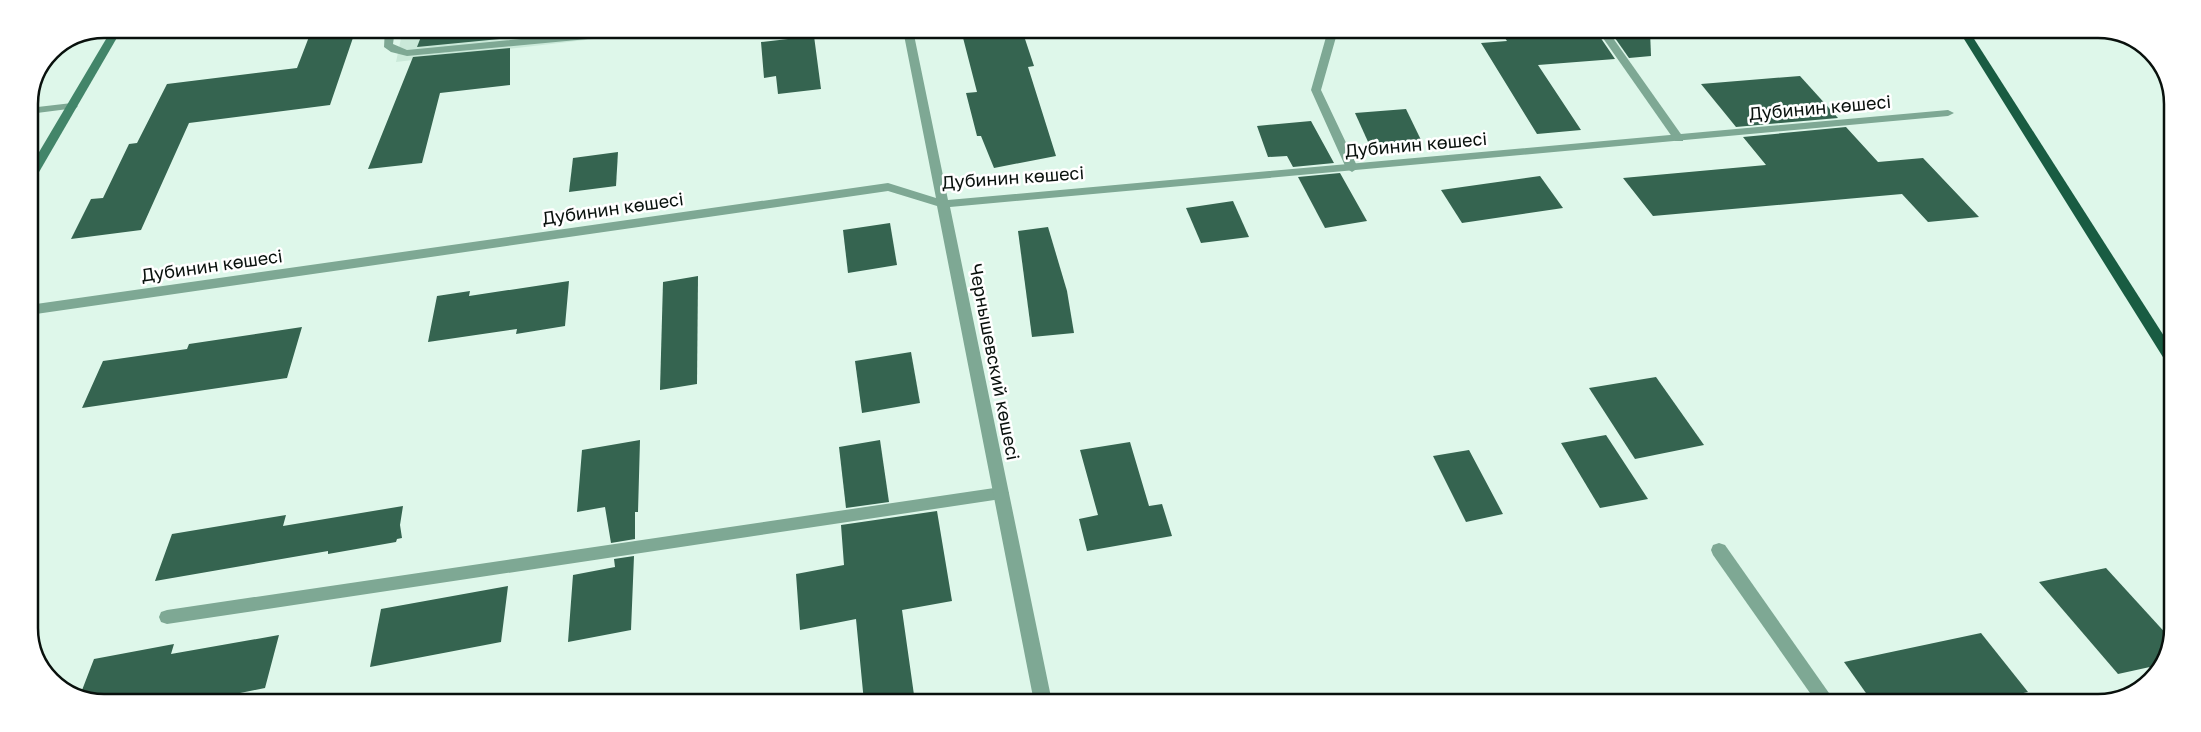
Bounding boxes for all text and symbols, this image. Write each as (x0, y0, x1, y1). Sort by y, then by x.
street label: Дубинин көшесі (1748, 90, 1892, 124)
street label: Дубинин көшесі (1344, 127, 1488, 161)
street label: Дубинин көшесі (941, 161, 1085, 193)
street label: Дубинин көшесі (541, 187, 685, 229)
street label: Дубинин көшесі (140, 244, 284, 286)
street label: Чернышевский көшесі (965, 262, 1025, 462)

